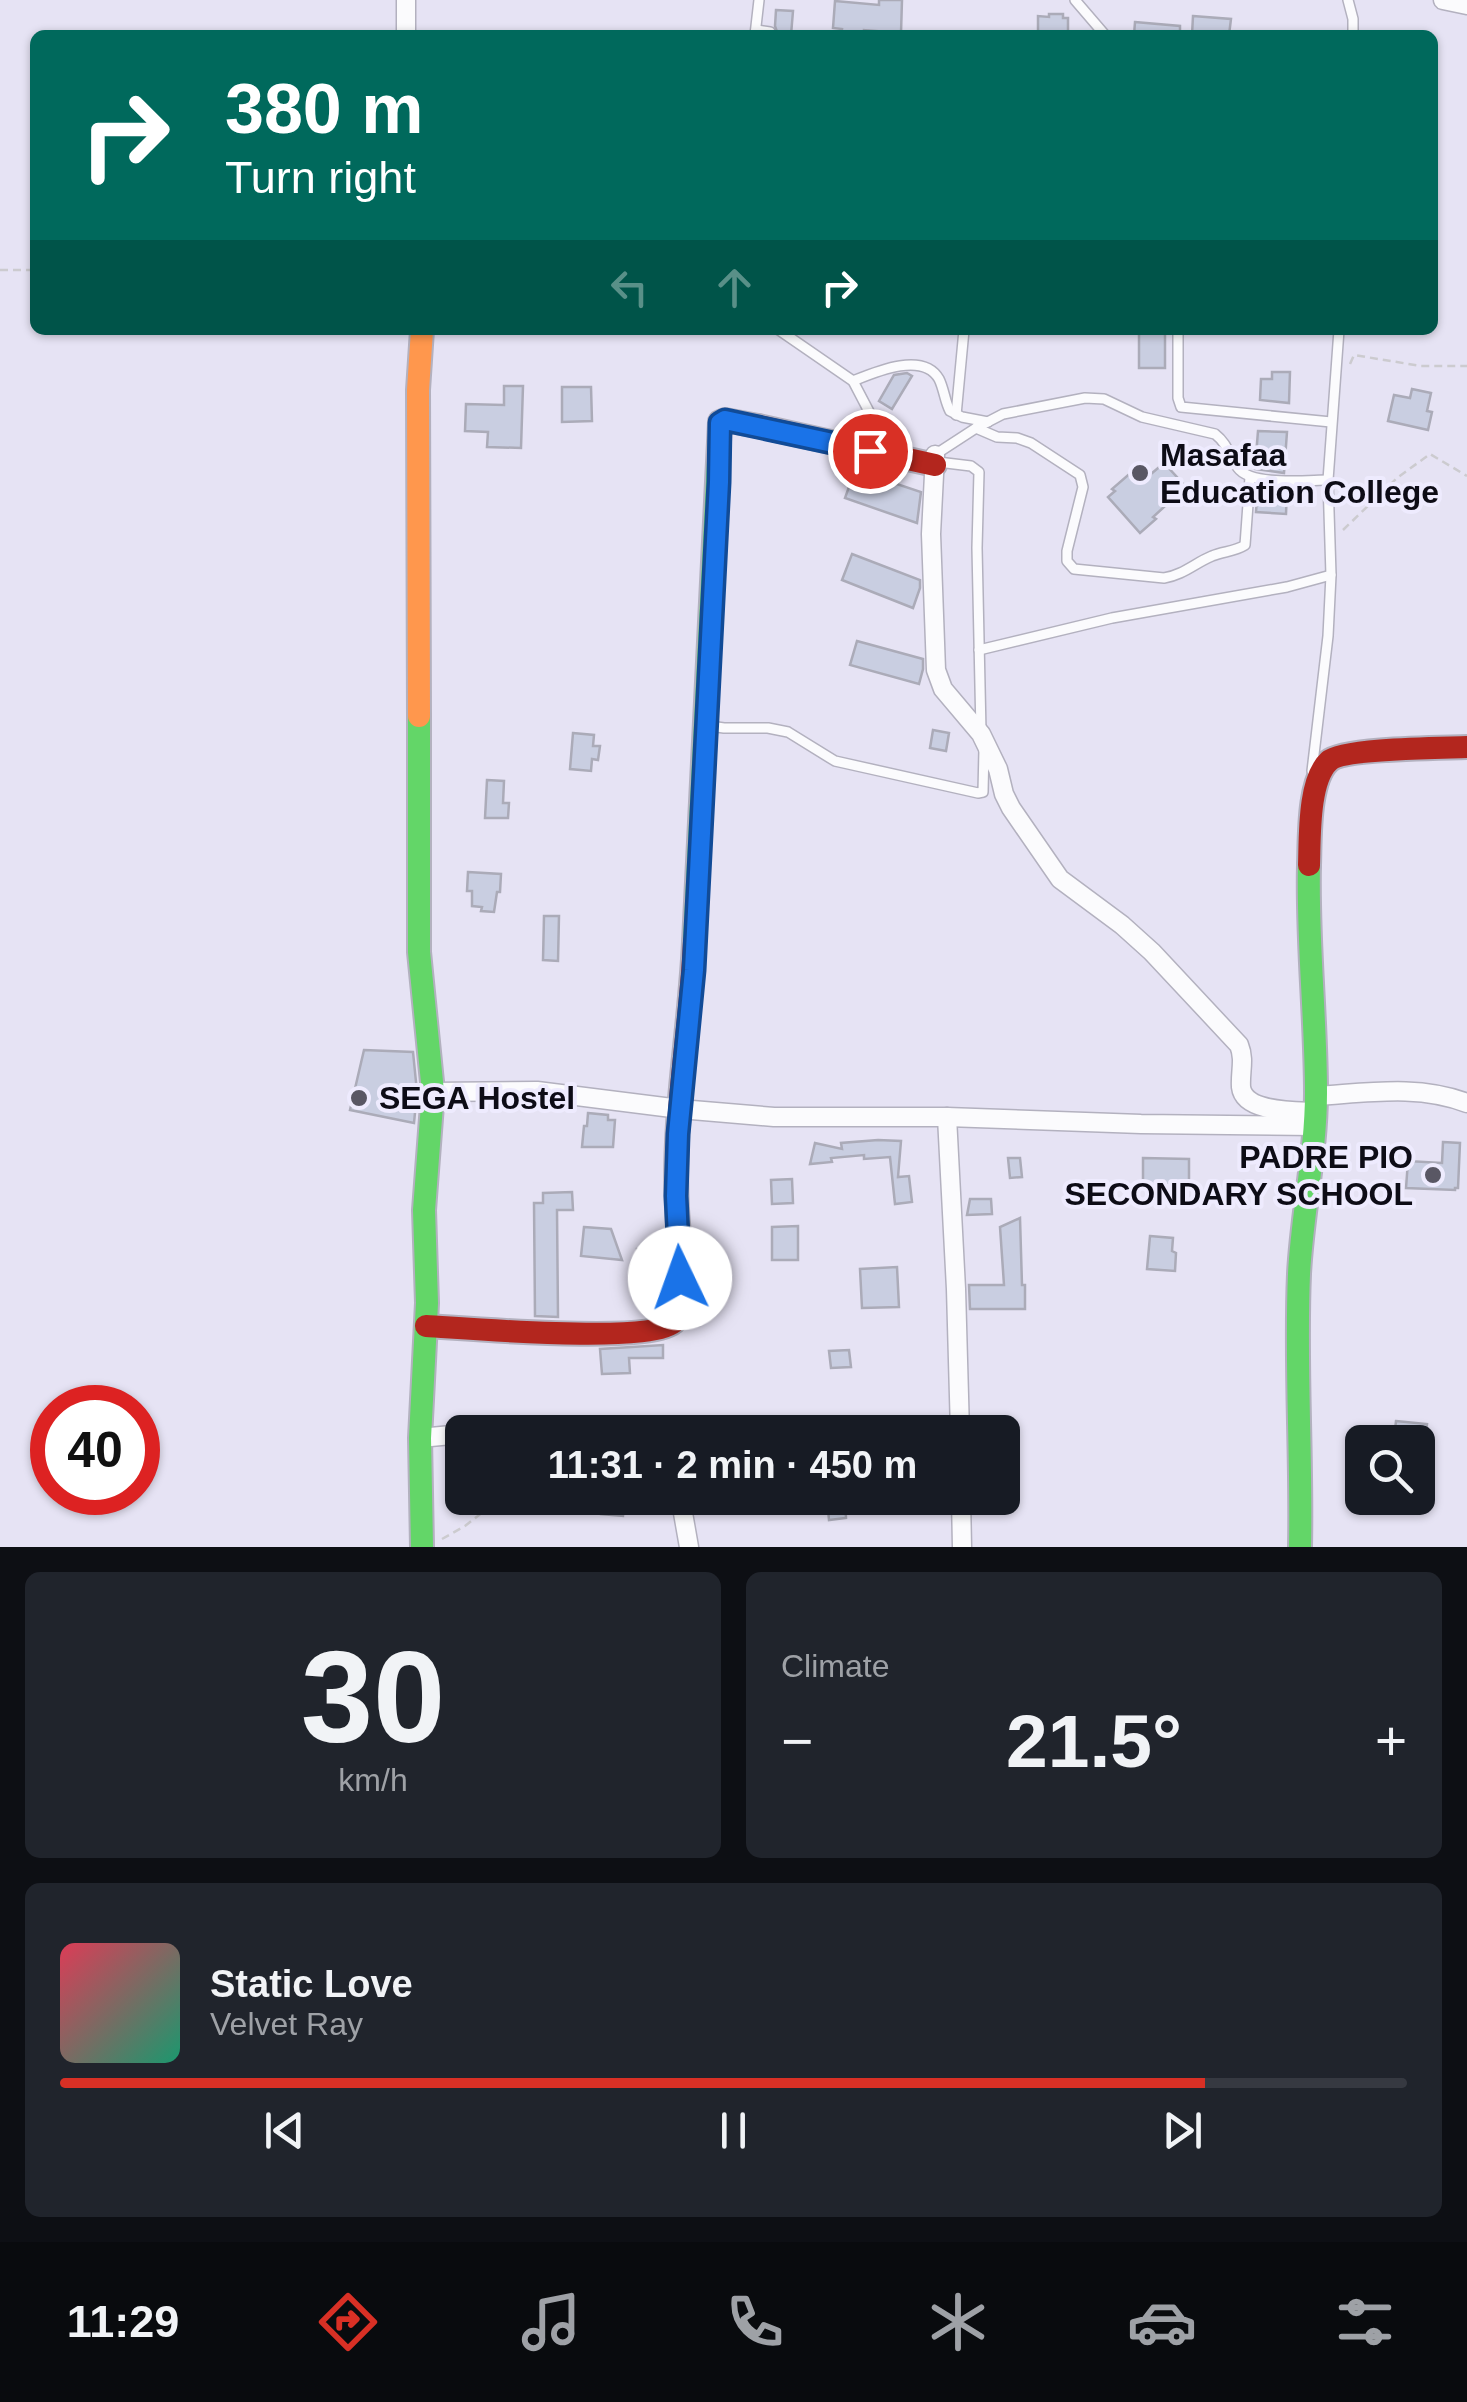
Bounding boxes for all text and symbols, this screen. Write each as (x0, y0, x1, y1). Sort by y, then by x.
icon: right (60, 70, 190, 200)
text: 380 m (225, 70, 423, 148)
text: Turn right (225, 152, 416, 203)
icon: left (602, 260, 657, 315)
icon: ahead (707, 260, 762, 315)
icon: right (812, 260, 867, 315)
pin (828, 409, 913, 494)
icon: arrive (843, 424, 898, 479)
place label: Masafaa Education College (1160, 437, 1439, 510)
marker: Masafaa Education College (1129, 462, 1151, 484)
place label: SEGA Hostel (379, 1080, 575, 1116)
marker: SEGA Hostel (348, 1087, 370, 1109)
place label: PADRE PIO SECONDARY SCHOOL (1065, 1139, 1413, 1212)
marker: PADRE PIO SECONDARY SCHOOL (1422, 1164, 1444, 1186)
position arrow (628, 1226, 732, 1330)
speed limit sign: 40 (30, 1385, 160, 1515)
map controls (1345, 1425, 1435, 1515)
button: search (1345, 1425, 1435, 1515)
text: 11:31 · 2 min · 450 m (548, 1444, 917, 1486)
text: 30 (301, 1624, 445, 1770)
text: Climate (781, 1648, 889, 1684)
text: 21.5° (1006, 1699, 1182, 1783)
text: − (781, 1710, 813, 1772)
text: + (1375, 1710, 1407, 1772)
text: km/h (338, 1762, 408, 1798)
text: Static Love (210, 1963, 413, 2005)
text: Velvet Ray (210, 2006, 363, 2042)
icon: previous (257, 2103, 312, 2158)
icon: pause (706, 2103, 761, 2158)
icon: next (1155, 2103, 1210, 2158)
icon: directions (313, 2287, 383, 2357)
icon: music (516, 2287, 586, 2357)
icon: phone (720, 2287, 790, 2357)
icon: climate (923, 2287, 993, 2357)
icon: car (1127, 2287, 1197, 2357)
icon: filters (1330, 2287, 1400, 2357)
text: 11:29 (67, 2296, 179, 2347)

